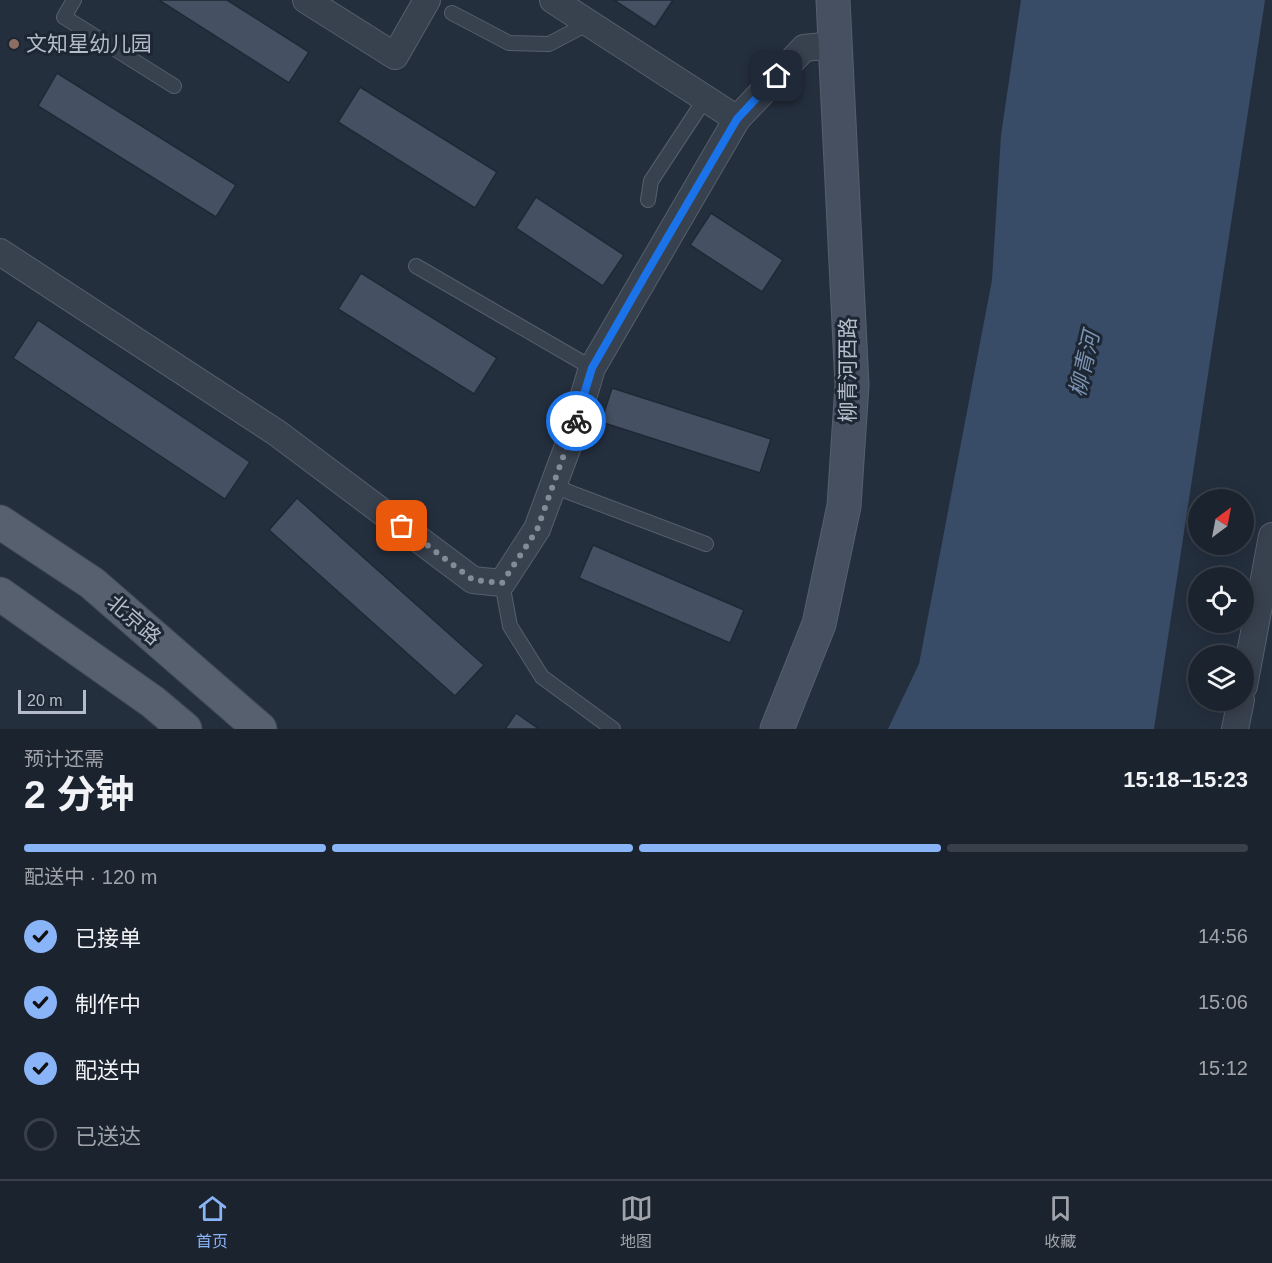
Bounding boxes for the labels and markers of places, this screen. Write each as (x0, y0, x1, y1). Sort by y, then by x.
place label: 文知星幼儿园 (26, 32, 152, 55)
marker: 文知星幼儿园 (7, 37, 21, 51)
pin (751, 50, 802, 101)
pin (376, 500, 427, 551)

